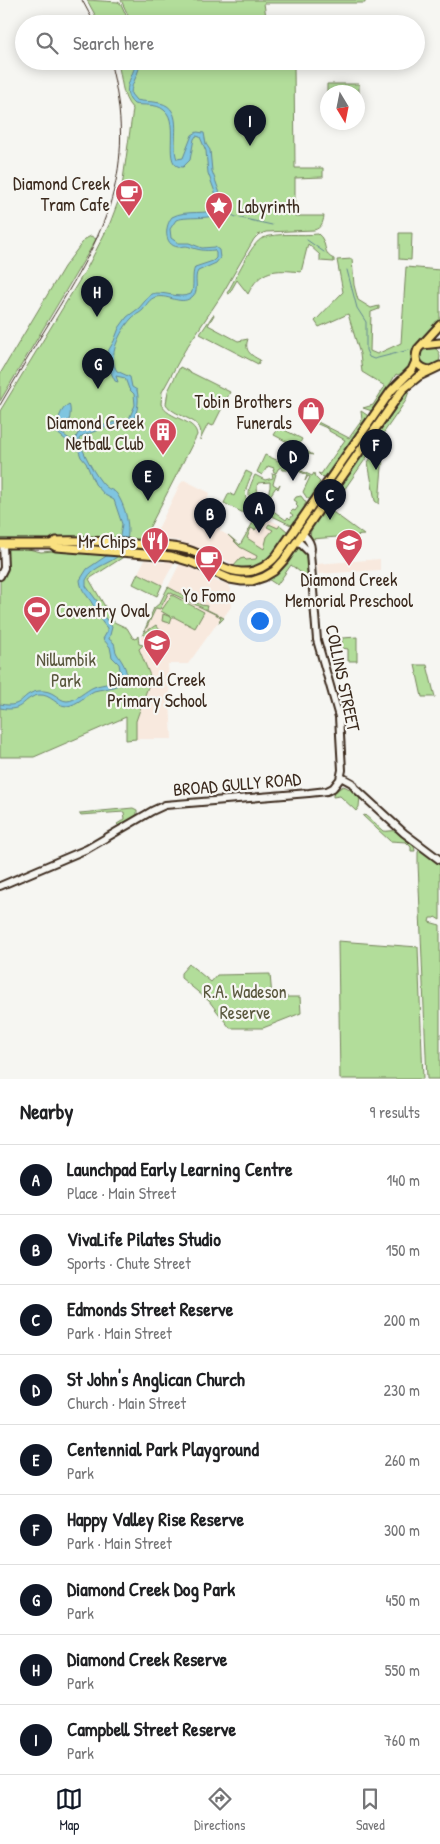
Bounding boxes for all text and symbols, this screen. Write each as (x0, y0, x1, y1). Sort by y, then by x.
search box (15, 15, 425, 70)
icon: search (33, 29, 61, 57)
text: Search here (73, 30, 154, 56)
north arrow (320, 85, 365, 130)
pin: I (234, 105, 266, 146)
place label: Diamond Creek Tram Cafe (13, 171, 111, 217)
cafe icon: Diamond Creek Tram Cafe (114, 178, 144, 217)
place icon: Labyrinth (204, 191, 234, 230)
place label: Labyrinth (238, 194, 300, 219)
pin: H (81, 276, 113, 317)
pin: G (82, 348, 114, 389)
place label: Tobin Brothers Funerals (195, 389, 292, 435)
shop icon: Tobin Brothers Funerals (296, 396, 326, 435)
place label: Diamond Creek Netball Club (47, 410, 145, 456)
building icon: Diamond Creek Netball Club (148, 417, 178, 456)
pin: F (360, 429, 392, 470)
pin: D (277, 440, 309, 481)
pin: E (132, 460, 164, 501)
pin: C (314, 479, 346, 520)
pin: A (243, 492, 275, 533)
pin: B (194, 498, 226, 539)
restaurant icon: Mr Chips (140, 526, 170, 565)
school or university icon: Diamond Creek Memorial Preschool (334, 528, 364, 567)
place label: Mr Chips (78, 529, 136, 554)
cafe icon: Yo Fomo (194, 544, 224, 583)
place label: Diamond Creek Memorial Preschool (285, 567, 413, 613)
place label: Yo Fomo (183, 583, 235, 608)
sports icon: Coventry Oval (22, 595, 52, 634)
place label: Coventry Oval (56, 598, 150, 623)
your location (247, 608, 273, 634)
street label: COLLINS STREET (319, 622, 367, 734)
school or university icon: Diamond Creek Primary School (142, 628, 172, 667)
park label: Nillumbik Park (36, 647, 96, 693)
place label: Diamond Creek Primary School (107, 667, 207, 713)
street label: BROAD GULLY ROAD (172, 766, 302, 802)
park label: R.A. Wadeson Reserve (203, 979, 287, 1025)
text: Nearby (20, 1097, 73, 1126)
text: 9 results (369, 1101, 420, 1123)
text: Launchpad Early Learning Centre (67, 1156, 293, 1182)
text: A (32, 1169, 40, 1191)
text: 140 m (386, 1169, 420, 1191)
text: Place · Main Street (67, 1182, 176, 1204)
text: VivaLife Pilates Studio (67, 1226, 221, 1252)
text: B (32, 1239, 40, 1261)
text: 150 m (386, 1239, 420, 1261)
text: Sports · Chute Street (67, 1252, 191, 1274)
text: Edmonds Street Reserve (67, 1296, 233, 1322)
text: C (32, 1309, 40, 1331)
text: 200 m (384, 1309, 420, 1331)
text: Park · Main Street (67, 1322, 172, 1344)
text: St John's Anglican Church (67, 1366, 245, 1392)
text: D (32, 1379, 40, 1401)
text: 230 m (384, 1379, 420, 1401)
text: Church · Main Street (67, 1392, 186, 1414)
text: Centennial Park Playground (67, 1436, 259, 1462)
text: E (32, 1449, 40, 1471)
text: 260 m (384, 1449, 420, 1471)
text: Park (67, 1462, 94, 1484)
text: Happy Valley Rise Reserve (67, 1506, 244, 1532)
text: F (33, 1519, 39, 1541)
text: 300 m (384, 1519, 420, 1541)
text: Park · Main Street (67, 1532, 172, 1554)
text: Diamond Creek Dog Park (67, 1576, 235, 1602)
text: G (32, 1589, 40, 1611)
text: 450 m (386, 1589, 420, 1611)
text: Park (67, 1602, 94, 1624)
text: Diamond Creek Reserve (67, 1646, 227, 1672)
text: H (32, 1659, 40, 1681)
text: 550 m (385, 1659, 420, 1681)
text: Park (67, 1672, 94, 1694)
text: Campbell Street Reserve (67, 1716, 236, 1742)
text: I (34, 1729, 38, 1751)
text: 760 m (384, 1729, 420, 1751)
text: Park (67, 1742, 94, 1764)
tab: Map (55, 1785, 83, 1834)
tab: Directions (194, 1785, 245, 1834)
tab: Saved (356, 1785, 385, 1834)

